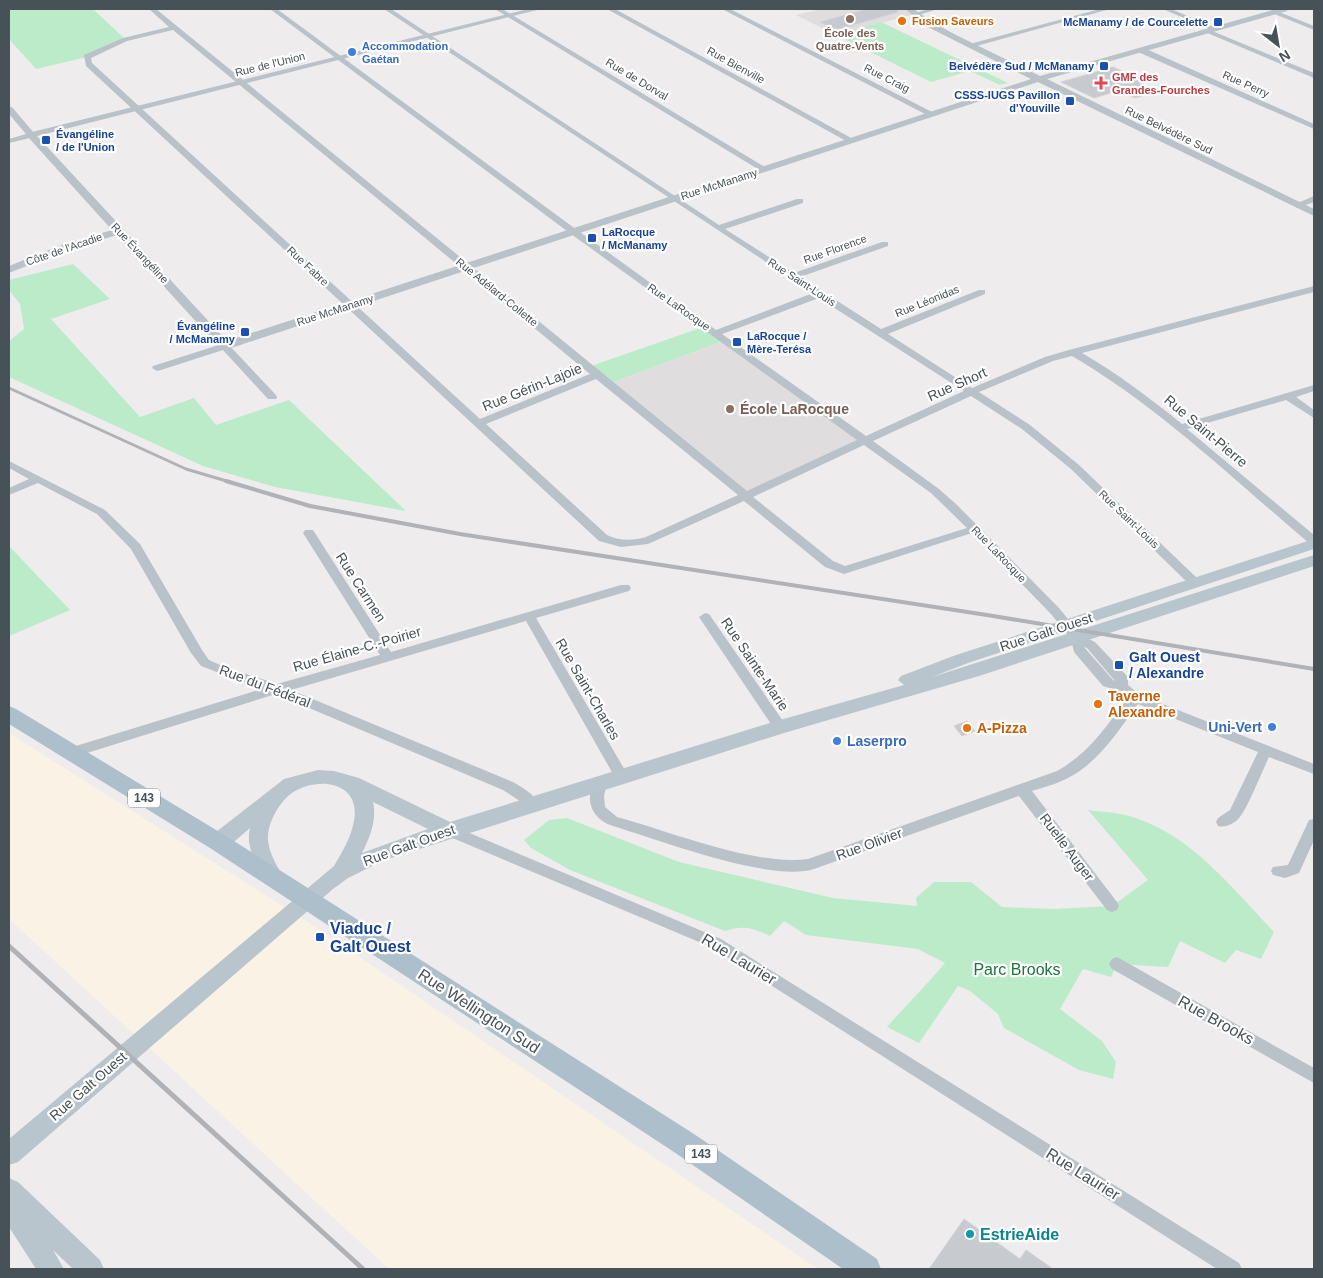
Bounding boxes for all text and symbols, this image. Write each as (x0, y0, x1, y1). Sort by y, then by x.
marker: École des Quatre-Vents (844, 13, 856, 25)
marker: Fusion Saveurs (896, 15, 908, 27)
place label: Fusion Saveurs (912, 15, 994, 27)
place label: McManamy / de Courcelette (1063, 16, 1208, 28)
marker: McManamy / de Courcelette (1212, 16, 1224, 28)
north arrow (1253, 20, 1303, 70)
place label: École des Quatre-Vents (816, 27, 884, 52)
place label: Accommodation Gaétan (362, 40, 448, 65)
street label: Rue Bienville (705, 44, 767, 86)
marker: Accommodation Gaétan (346, 46, 358, 58)
text: N (1276, 47, 1293, 66)
street label: Rue de l'Union (234, 49, 306, 79)
street label: Rue de Dorval (604, 56, 670, 102)
place label: Belvédère Sud / McManamy (949, 60, 1095, 72)
marker: Belvédère Sud / McManamy (1098, 60, 1110, 72)
street label: Rue Craig (862, 61, 912, 95)
street label: Rue Perry (1221, 68, 1272, 100)
place label: GMF des Grandes-Fourches (1112, 71, 1210, 96)
marker: GMF des Grandes-Fourches (1094, 76, 1108, 90)
place label: CSSS-IUGS Pavillon d'Youville (954, 89, 1060, 114)
marker: CSSS-IUGS Pavillon d'Youville (1064, 95, 1076, 107)
street label: Rue Belvédère Sud (1123, 104, 1215, 156)
place label: Évangéline / de l'Union (56, 128, 115, 153)
marker: Évangéline / de l'Union (40, 134, 52, 146)
street label: Rue McManamy (679, 166, 759, 202)
street label: Rue Évangéline (109, 221, 171, 285)
place label: LaRocque / McManamy (602, 226, 668, 251)
street label: Côte de l'Acadie (24, 230, 104, 268)
marker: LaRocque / McManamy (586, 232, 598, 244)
street label: Rue Florence (802, 232, 868, 266)
street label: Rue Fabre (285, 244, 331, 288)
street label: Rue Adélard-Collette (454, 255, 540, 329)
street label: Rue Saint-Louis (766, 256, 839, 309)
street label: Rue LaRocque (645, 281, 713, 333)
street label: Rue Léonidas (893, 283, 961, 319)
street label: Rue McManamy (295, 292, 375, 328)
place label: Évangéline / McManamy (170, 320, 236, 345)
marker: Évangéline / McManamy (239, 326, 251, 338)
place label: LaRocque / Mère-Terésa (747, 330, 812, 355)
marker: LaRocque / Mère-Terésa (731, 336, 743, 348)
street label: Rue Gérin-Lajoie (480, 360, 584, 414)
street label: Rue Short (925, 364, 989, 404)
street label: Rue Saint-Pierre (1161, 392, 1251, 471)
place label: École LaRocque (740, 401, 849, 417)
marker: École LaRocque (724, 403, 736, 415)
street label: Rue Saint-Louis (1097, 487, 1162, 551)
street label: Rue LaRocque (969, 523, 1029, 585)
street label: Rue Carmen (333, 549, 389, 625)
street label: Rue Galt Ouest (998, 609, 1094, 655)
street label: Rue Sainte-Marie (718, 614, 792, 714)
street label: Rue Élaine-C.-Poirier (291, 623, 423, 675)
street label: Rue Saint-Charles (552, 635, 624, 743)
place label: Galt Ouest / Alexandre (1129, 649, 1204, 681)
marker: Galt Ouest / Alexandre (1113, 659, 1125, 671)
street label: Rue du Fédéral (217, 661, 313, 711)
place label: Taverne Alexandre (1108, 688, 1176, 720)
marker: Taverne Alexandre (1092, 698, 1104, 710)
place label: Uni-Vert (1208, 719, 1262, 735)
place label: A-Pizza (977, 720, 1027, 736)
marker: Uni-Vert (1266, 721, 1278, 733)
marker: A-Pizza (961, 722, 973, 734)
place label: Laserpro (847, 733, 907, 749)
marker: Laserpro (831, 735, 843, 747)
road number: 143 (128, 788, 160, 808)
street label: Ruelle Auger (1036, 810, 1098, 884)
street label: Rue Galt Ouest (361, 821, 457, 869)
street label: Rue Olivier (834, 825, 905, 863)
place label: Viaduc / Galt Ouest (330, 920, 412, 955)
street label: Rue Laurier (699, 930, 780, 988)
marker: Viaduc / Galt Ouest (314, 931, 326, 943)
park label: Parc Brooks (973, 961, 1061, 978)
street label: Rue Wellington Sud (415, 965, 543, 1057)
street label: Rue Brooks (1175, 992, 1257, 1048)
street label: Rue Galt Ouest (46, 1048, 130, 1124)
road number: 143 (685, 1144, 717, 1164)
street label: Rue Laurier (1043, 1145, 1124, 1204)
place label: EstrieAide (980, 1226, 1059, 1243)
marker: EstrieAide (964, 1228, 976, 1240)

